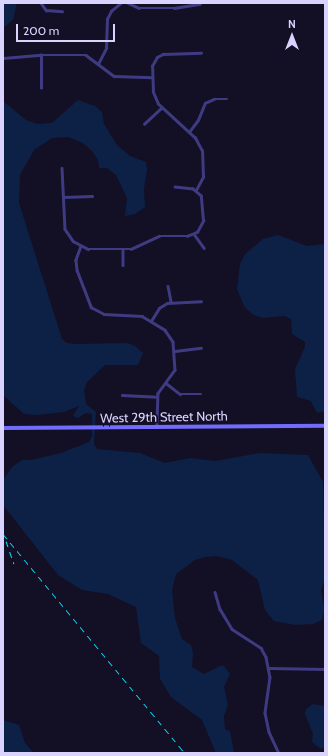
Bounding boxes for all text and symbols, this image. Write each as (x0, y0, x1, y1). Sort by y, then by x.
scale bar (18, 16, 117, 42)
north arrow (272, 16, 312, 56)
text: N (288, 17, 296, 31)
text: 200 m (23, 23, 59, 38)
street label: West 29th Street North (100, 408, 228, 426)

